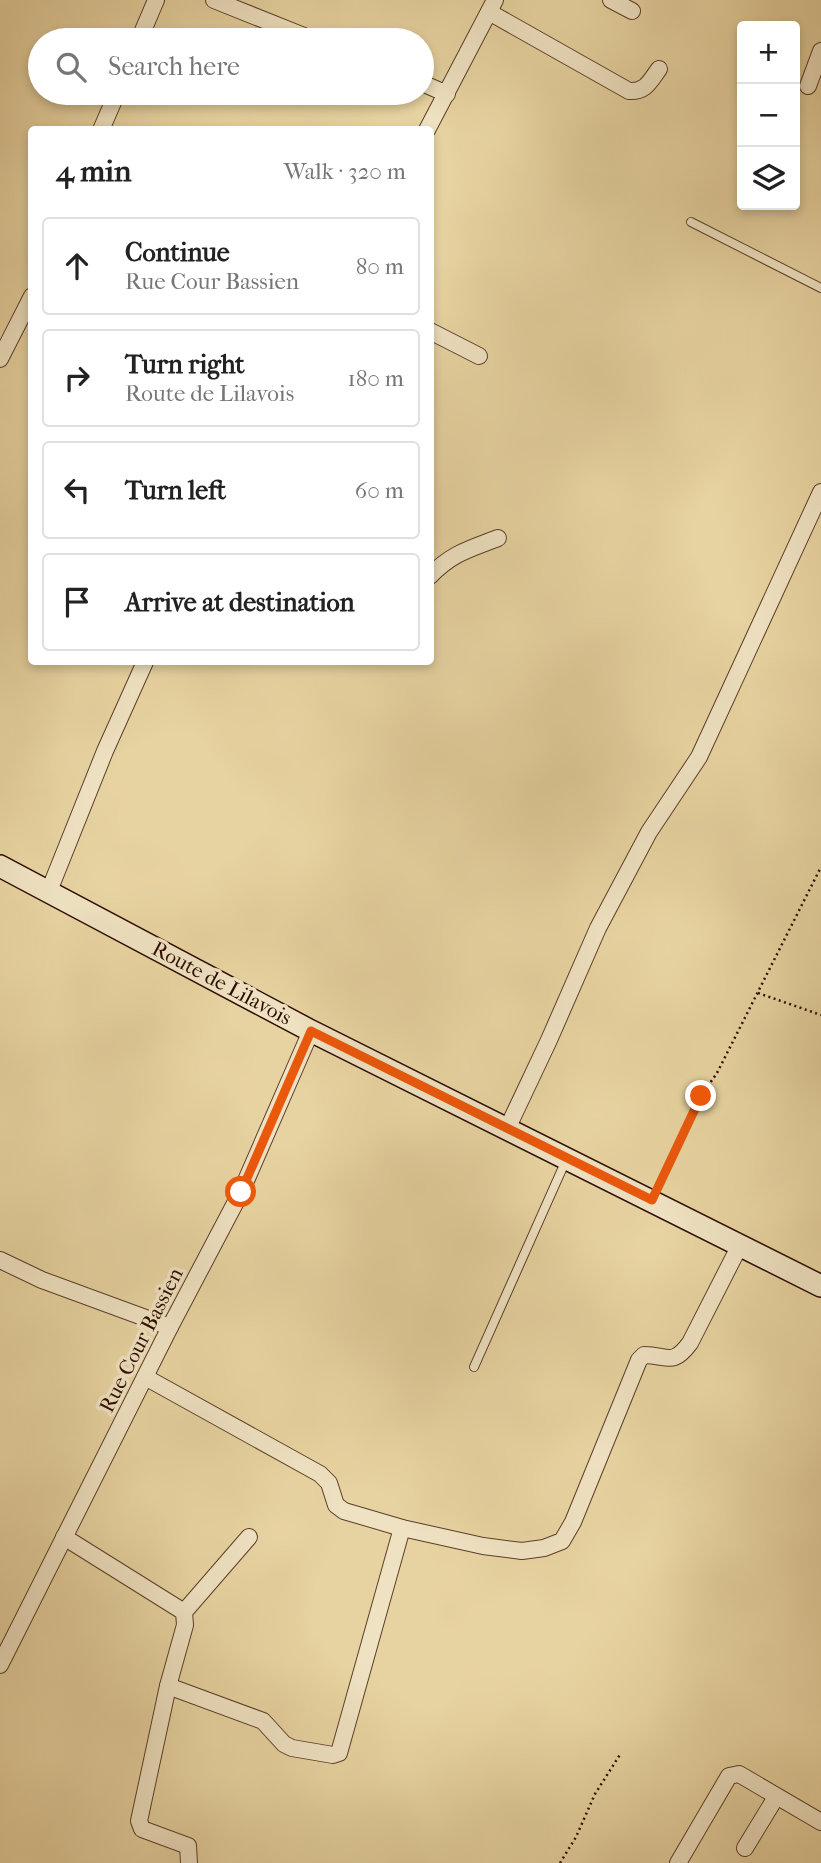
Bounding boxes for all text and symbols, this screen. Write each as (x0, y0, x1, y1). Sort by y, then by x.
map controls (737, 21, 800, 210)
button: + (737, 21, 800, 84)
search box (28, 28, 434, 105)
icon: search (52, 48, 90, 86)
text: Search here (108, 51, 240, 82)
button: − (737, 84, 800, 147)
button: layers (737, 147, 800, 210)
text: 4 min (56, 154, 131, 189)
text: Walk · 320 m (284, 158, 406, 185)
text: Continue (125, 237, 230, 268)
icon: ahead (58, 247, 96, 285)
text: 80 m (356, 253, 404, 280)
text: Rue Cour Bassien (125, 268, 299, 295)
text: Turn right (125, 349, 245, 380)
icon: right (58, 359, 96, 397)
text: 180 m (347, 365, 404, 392)
text: Route de Lilavois (125, 380, 294, 407)
icon: left (58, 471, 96, 509)
text: Turn left (125, 475, 226, 506)
text: 60 m (355, 477, 404, 504)
icon: arrive (58, 583, 96, 621)
text: Arrive at destination (125, 587, 355, 618)
street label: Route de Lilavois (148, 936, 296, 1030)
route end (685, 1080, 716, 1111)
route start (225, 1176, 256, 1207)
street label: Rue Cour Bassien (94, 1264, 188, 1416)

